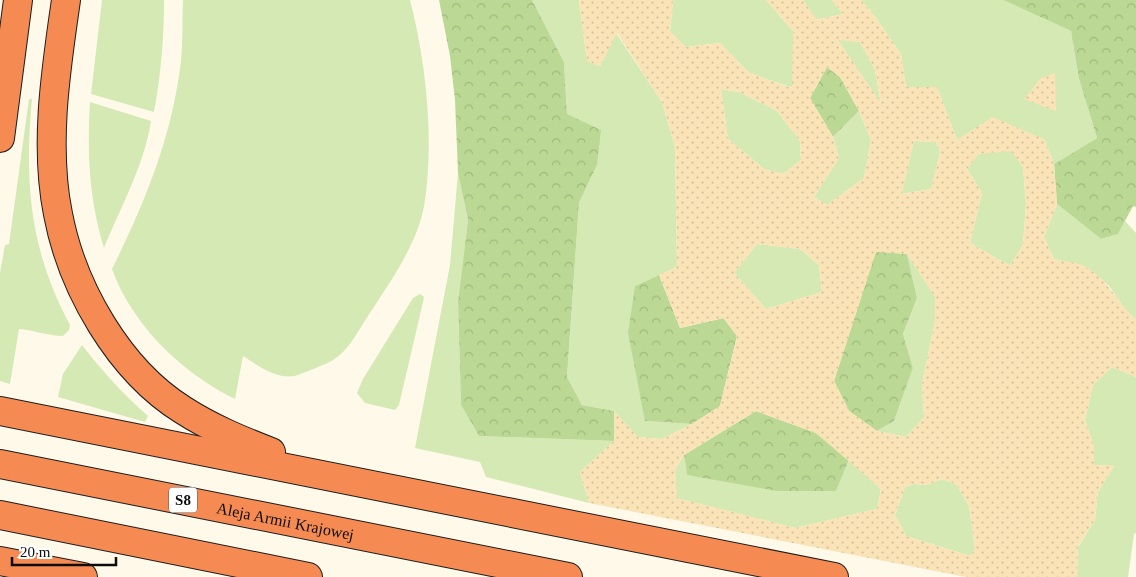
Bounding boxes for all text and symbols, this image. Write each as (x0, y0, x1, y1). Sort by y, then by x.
road number: S8 (169, 488, 197, 512)
street label: Aleja Armii Krajowej (215, 499, 356, 544)
scale bar (12, 534, 116, 566)
text: 20 m (20, 544, 51, 560)

